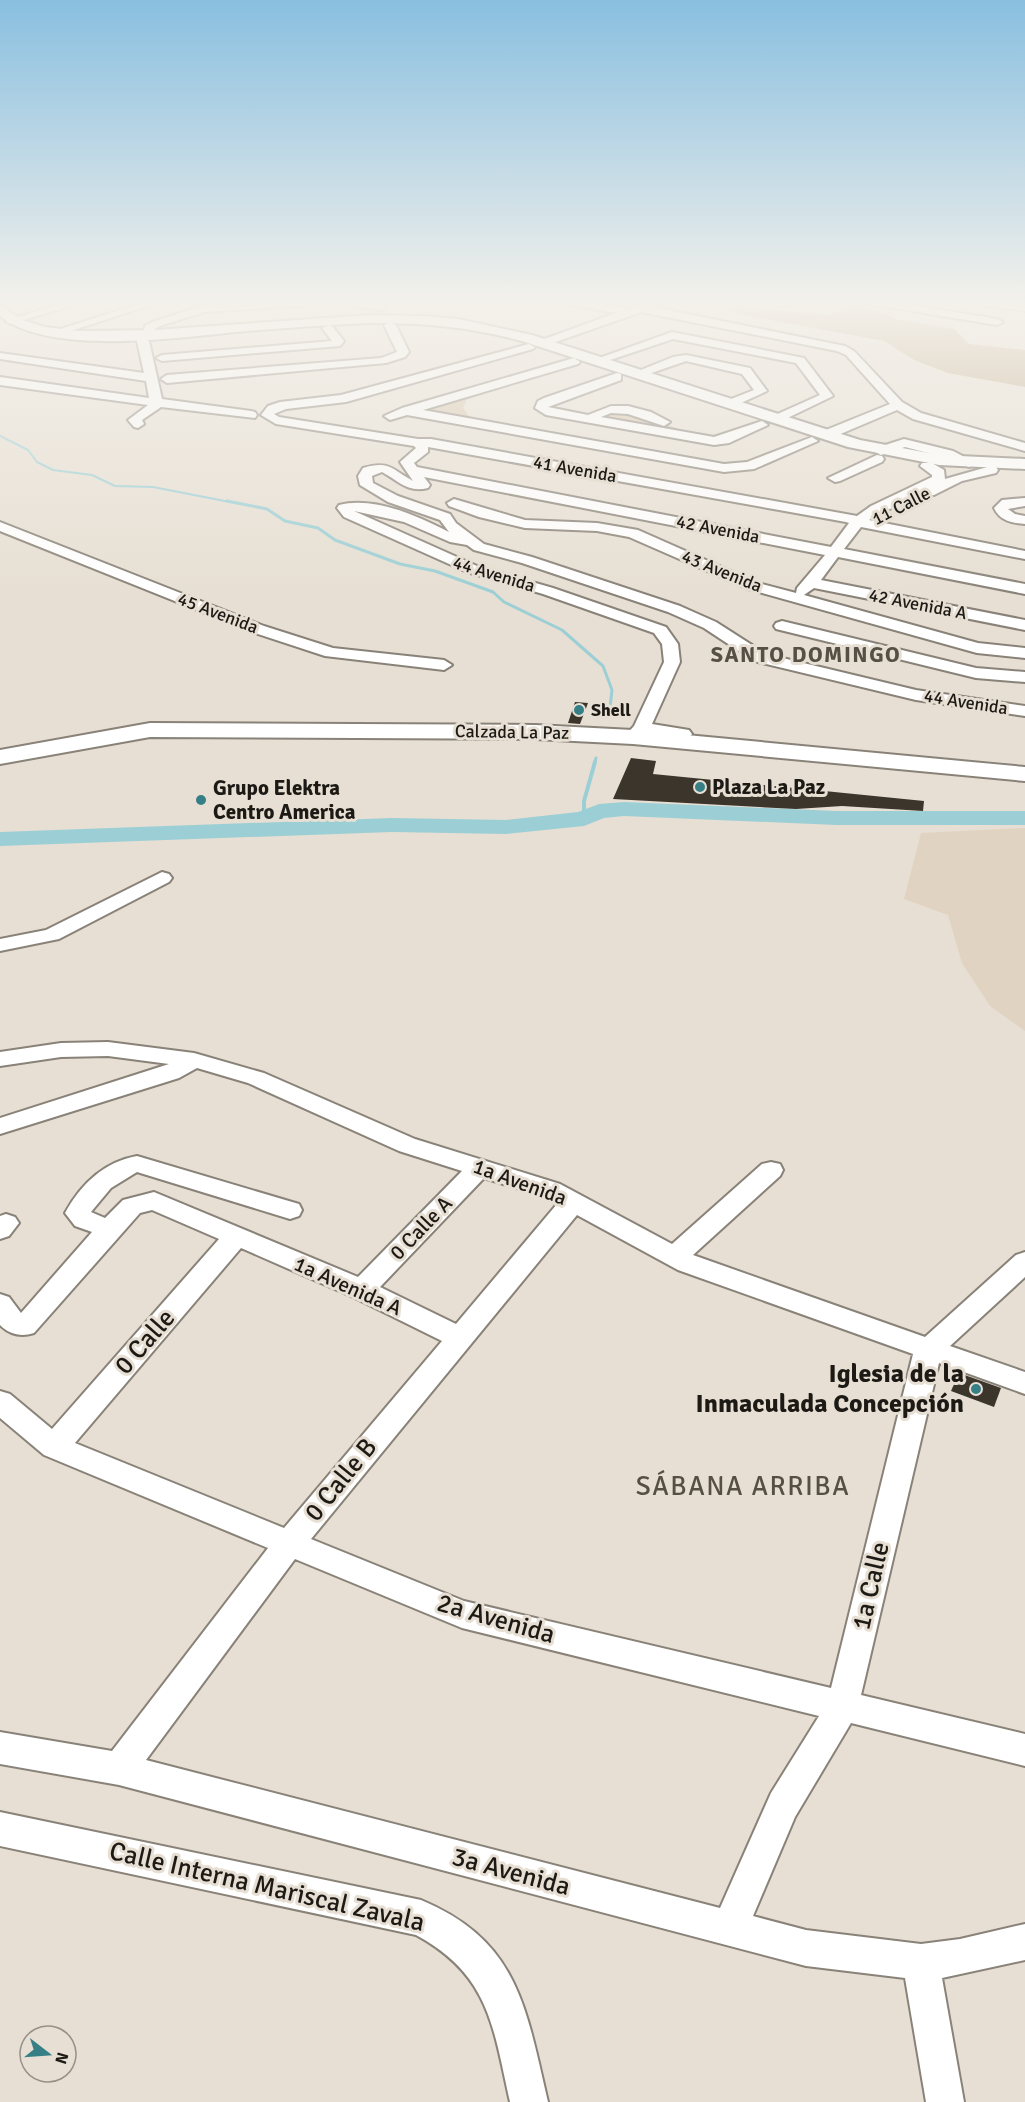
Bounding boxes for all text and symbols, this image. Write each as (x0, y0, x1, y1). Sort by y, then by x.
street label: 41 Avenida (532, 451, 618, 487)
street label: 11 Calle (868, 482, 934, 530)
street label: 42 Avenida (674, 510, 762, 548)
street label: 43 Avenida (679, 545, 765, 597)
street label: 44 Avenida (450, 551, 538, 597)
street label: 42 Avenida A (867, 584, 969, 624)
street label: 45 Avenida (175, 588, 261, 638)
district label: SANTO DOMINGO (711, 641, 901, 668)
street label: 44 Avenida (923, 685, 1009, 719)
place label: Shell (591, 699, 631, 721)
marker: Shell (572, 703, 586, 717)
street label: Calzada La Paz (455, 720, 569, 744)
place label: Plaza La Paz (712, 774, 825, 800)
place label: Grupo Elektra Centro America (213, 775, 356, 825)
marker: Plaza La Paz (693, 780, 707, 794)
marker: Grupo Elektra Centro America (194, 793, 208, 807)
street label: 1a Avenida (470, 1153, 570, 1211)
street label: 0 Calle A (384, 1190, 458, 1265)
street label: 1a Avenida A (290, 1251, 406, 1321)
street label: 0 Calle (108, 1303, 182, 1381)
place label: Iglesia de la Inmaculada Concepción (696, 1358, 964, 1420)
marker: Iglesia de la Inmaculada Concepción (969, 1382, 983, 1396)
street label: 0 Calle B (298, 1432, 384, 1528)
district label: SÁBANA ARRIBA (636, 1470, 850, 1503)
street label: 1a Calle (845, 1539, 897, 1633)
street label: 2a Avenida (433, 1587, 559, 1651)
street label: Calle Interna Mariscal Zavala (106, 1835, 428, 1939)
street label: 3a Avenida (448, 1841, 574, 1903)
north arrow (18, 2024, 78, 2084)
text: N (50, 2050, 73, 2066)

